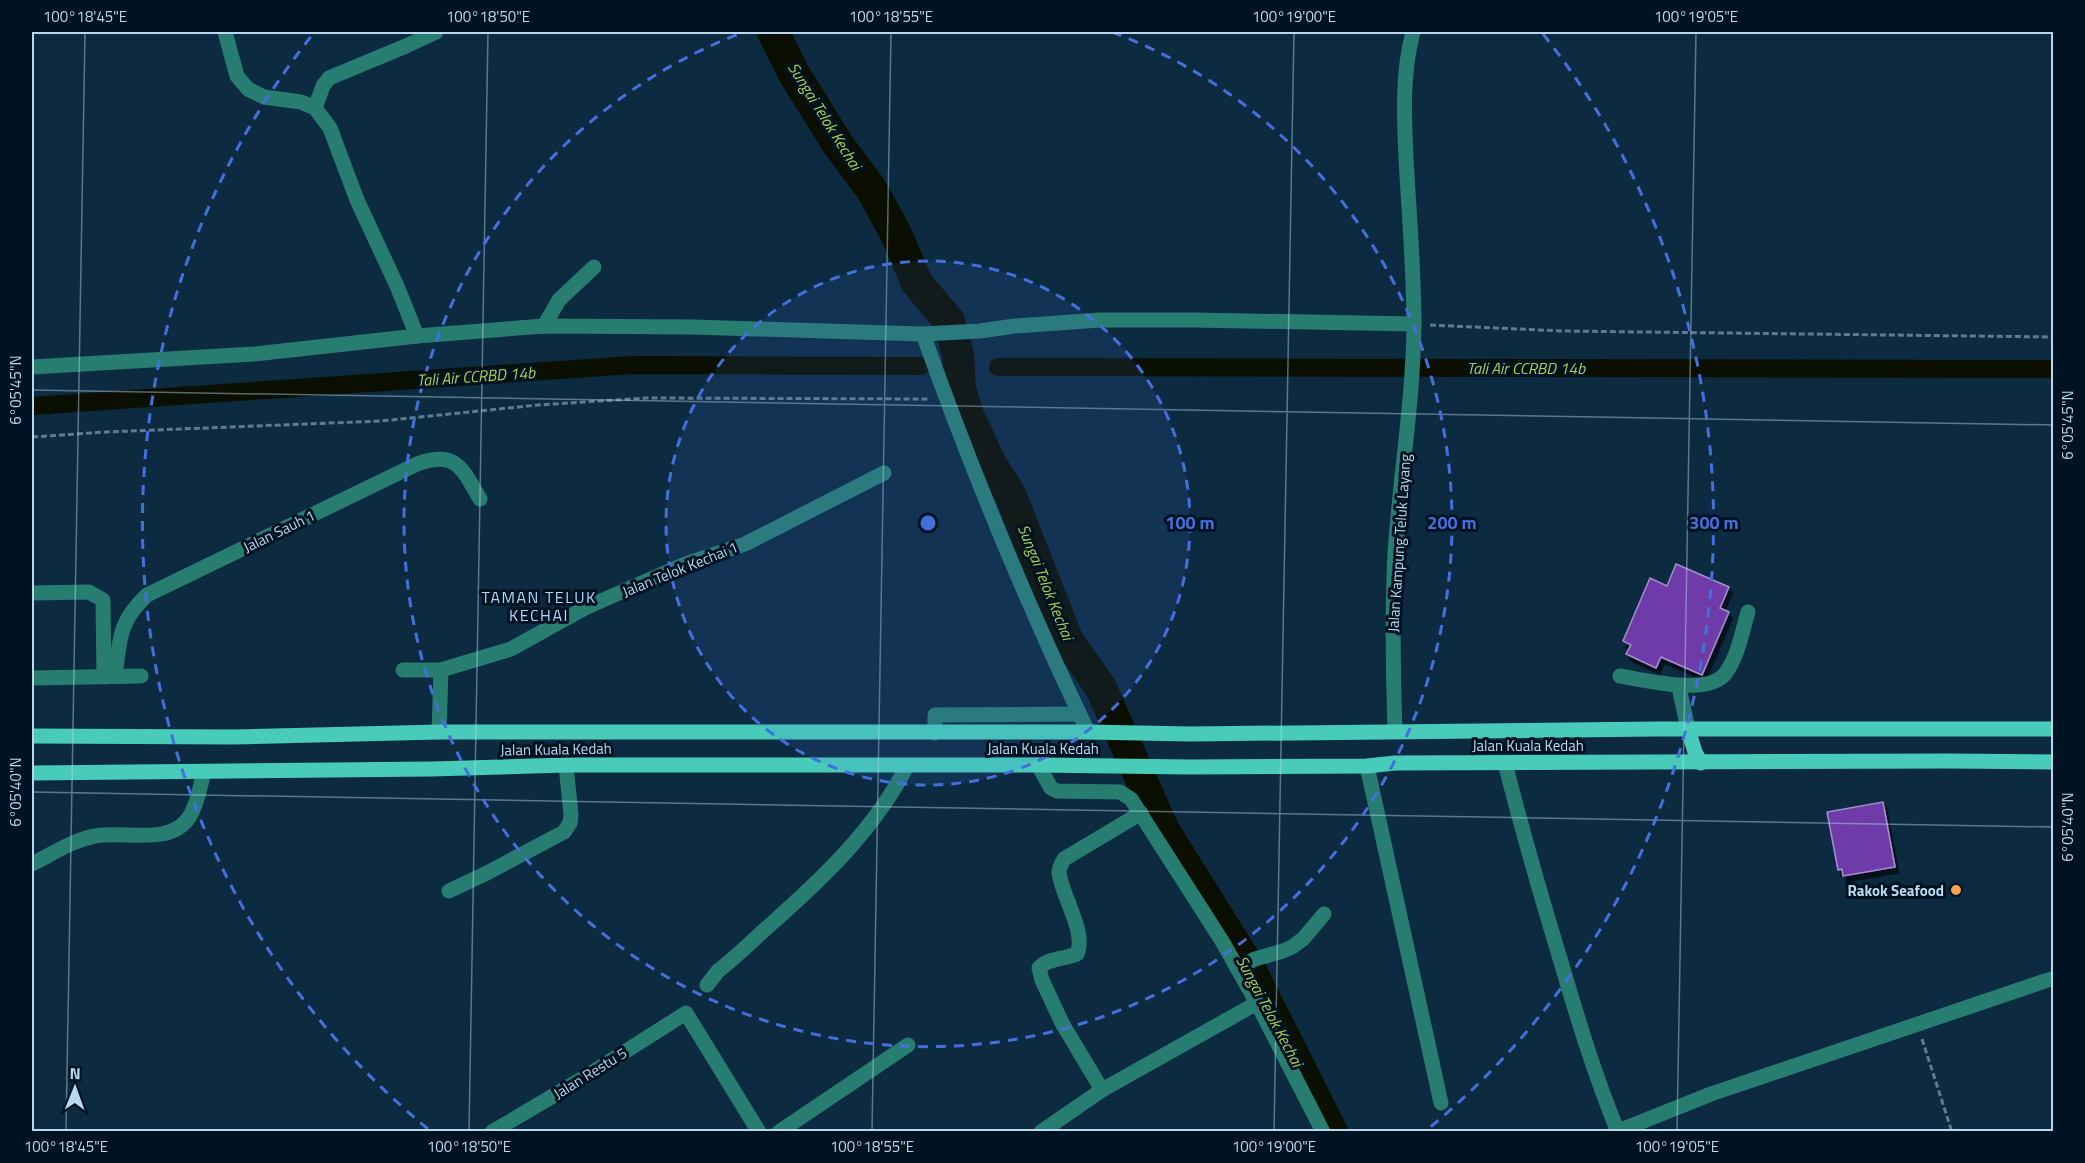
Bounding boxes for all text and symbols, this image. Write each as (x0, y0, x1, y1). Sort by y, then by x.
text: 100°18'45"E (43, 5, 127, 28)
text: 100°18'50"E (446, 5, 530, 28)
text: 100°18'55"E (849, 5, 933, 28)
text: 100°19'00"E (1252, 5, 1336, 28)
text: 100°19'05"E (1654, 5, 1738, 28)
water label: Sungai Telok Kechai (782, 57, 869, 176)
text: 6°05'45"N (4, 355, 27, 425)
water label: Tali Air CCRBD 14b (1467, 356, 1586, 380)
water label: Tali Air CCRBD 14b (416, 360, 537, 392)
text: 6°05'45"N (2056, 390, 2079, 460)
street label: Jalan Kampung Teluk Layang (1381, 453, 1417, 633)
street label: Jalan Sauh 1 (239, 504, 319, 558)
text: 100 m (1165, 509, 1215, 536)
text: 200 m (1427, 509, 1477, 536)
text: 300 m (1689, 509, 1739, 536)
centre of rings (918, 513, 938, 533)
water label: Sungai Telok Kechai (1012, 520, 1081, 645)
street label: Jalan Telok Kechai 1 (619, 535, 741, 603)
district label: TAMAN TELUK KECHAI (481, 585, 597, 627)
street label: Jalan Kuala Kedah (1472, 734, 1584, 757)
street label: Jalan Kuala Kedah (500, 737, 612, 761)
street label: Jalan Kuala Kedah (987, 737, 1099, 760)
text: 6°05'40"N (4, 757, 27, 827)
text: 6°05'40"N (2056, 792, 2079, 862)
place label: Rakok Seafood (1848, 879, 1944, 902)
marker: Rakok Seafood (1949, 883, 1963, 897)
water label: Sungai Telok Kechai (1231, 951, 1310, 1072)
street label: Jalan Restu 5 (549, 1041, 631, 1105)
north arrow (45, 1058, 105, 1118)
text: N (70, 1061, 81, 1085)
text: 100°18'45"E (24, 1135, 108, 1158)
text: 100°18'50"E (427, 1135, 511, 1158)
text: 100°18'55"E (830, 1135, 914, 1158)
text: 100°19'00"E (1232, 1135, 1316, 1158)
text: 100°19'05"E (1635, 1135, 1719, 1158)

